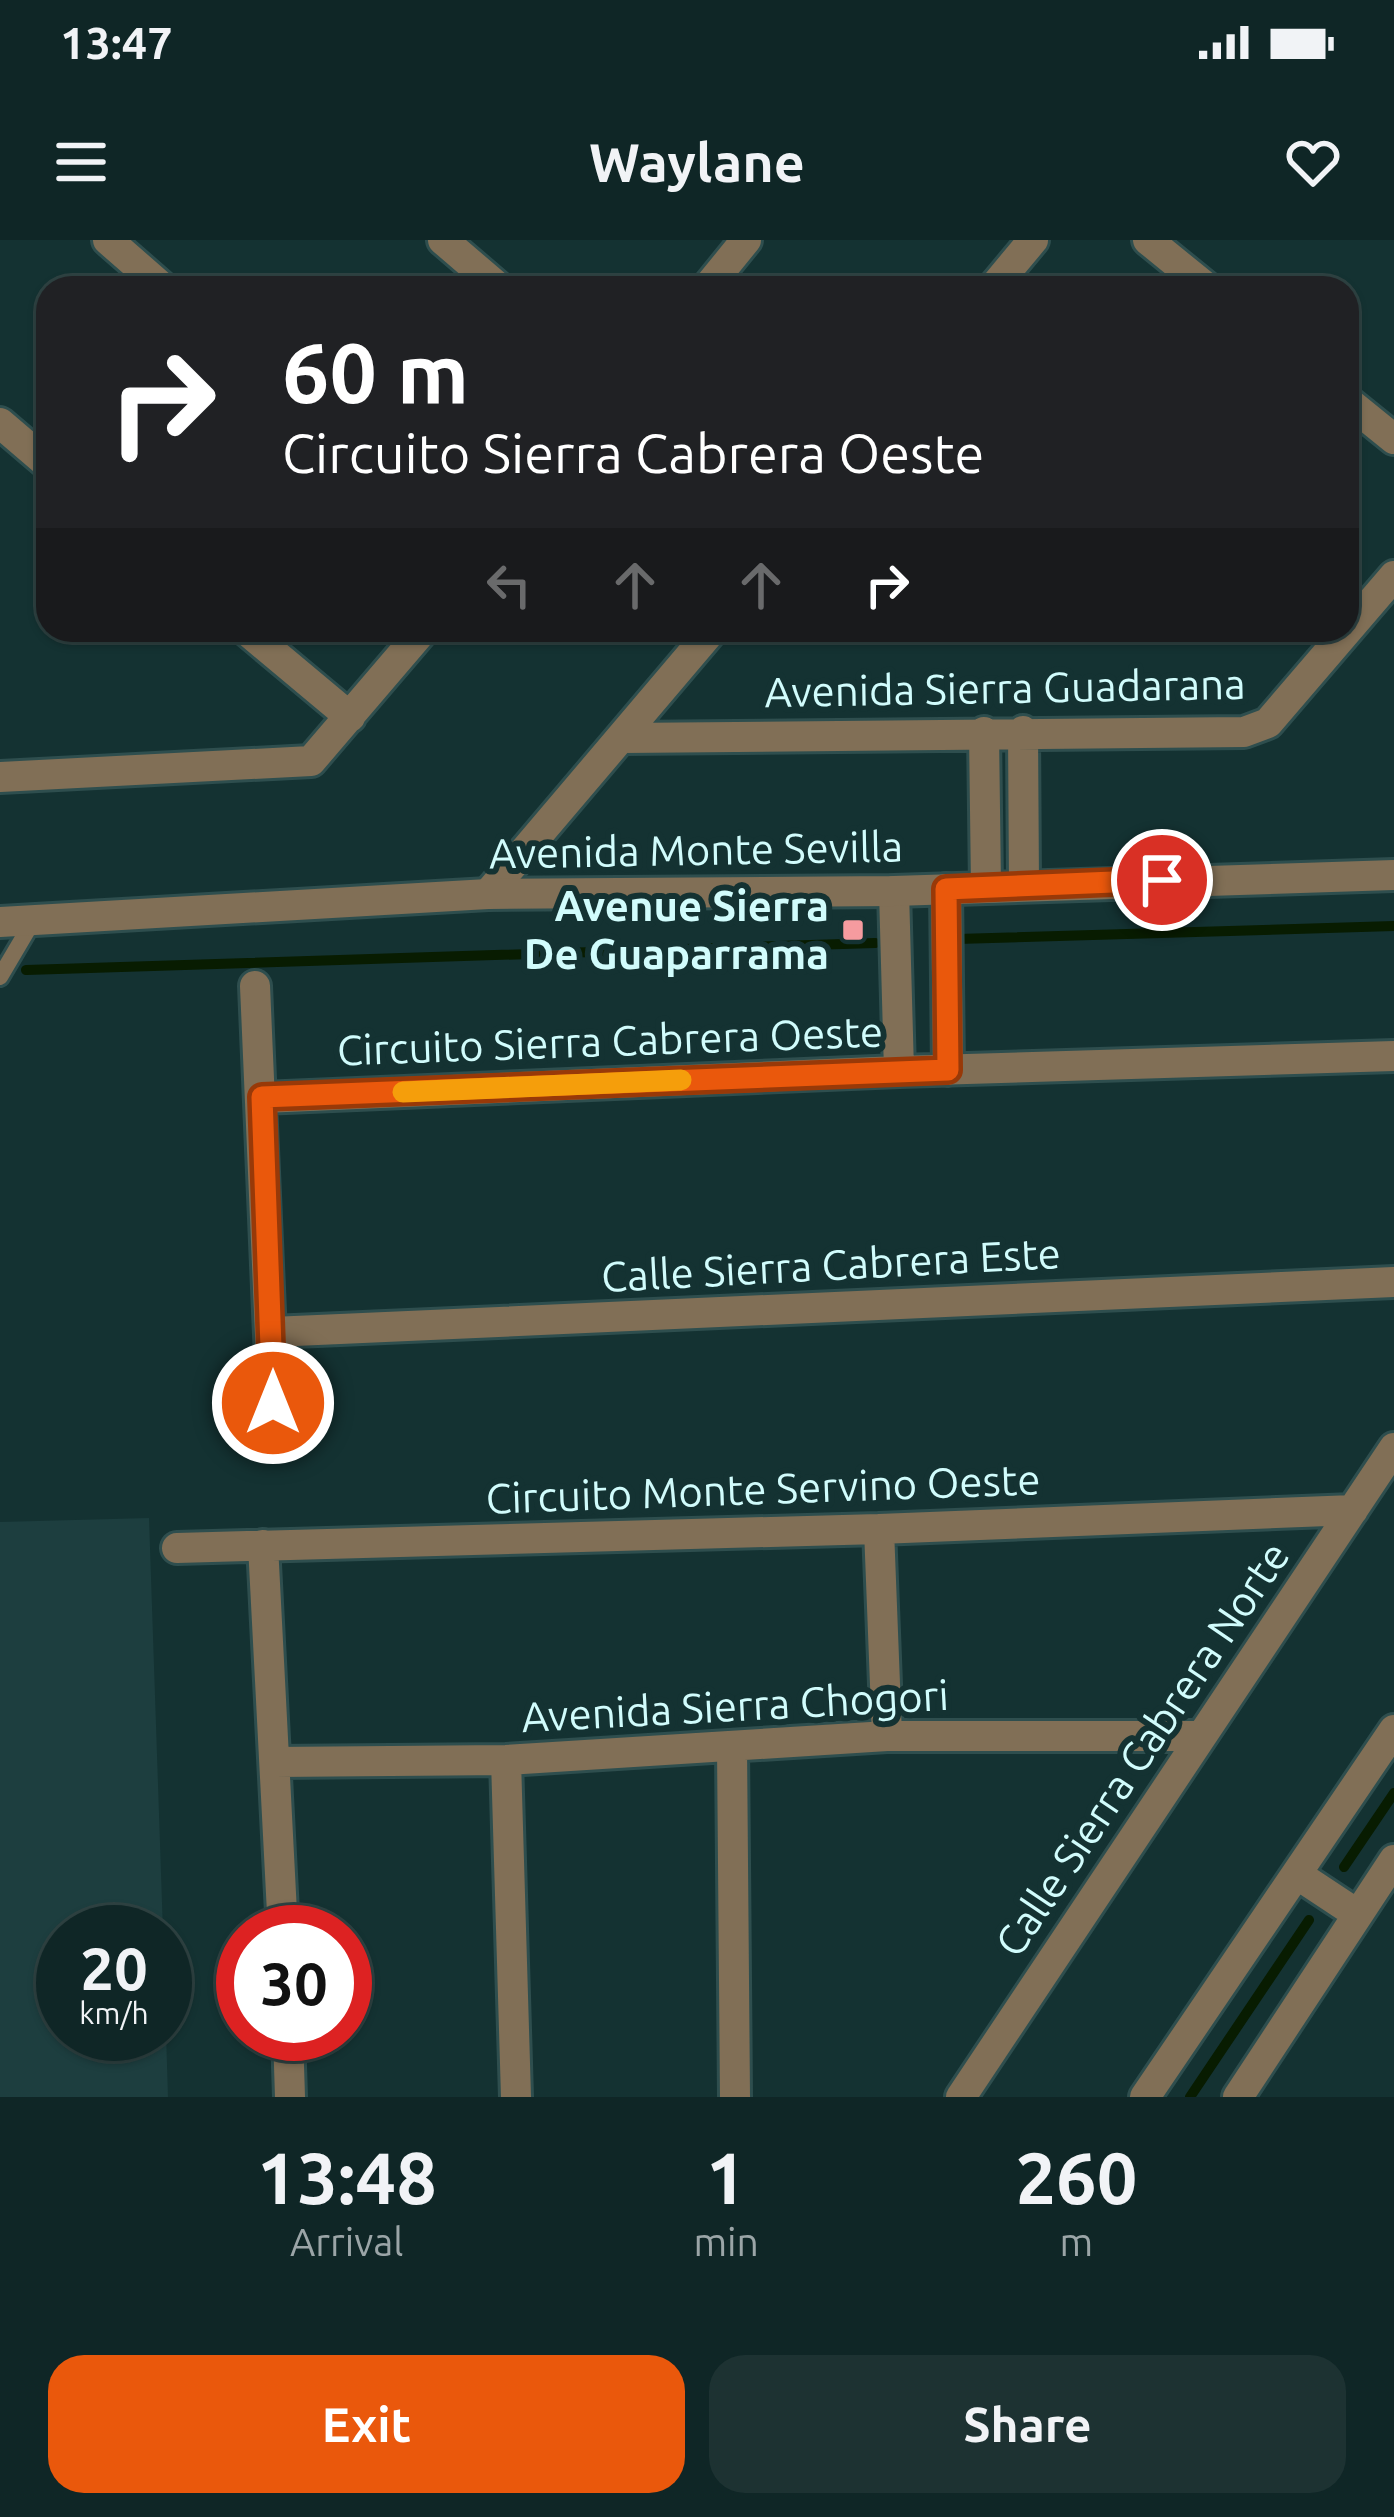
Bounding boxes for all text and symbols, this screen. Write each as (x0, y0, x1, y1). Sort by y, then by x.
text: 13:47 (60, 17, 173, 68)
icon: menu (48, 129, 114, 195)
icon: heart (1280, 129, 1346, 195)
text: Waylane (589, 132, 805, 192)
icon: right (84, 324, 240, 480)
text: 60 m (282, 325, 469, 419)
text: Circuito Sierra Cabrera Oeste (282, 423, 984, 483)
icon: left (476, 552, 542, 618)
icon: ahead (602, 552, 668, 618)
icon: ahead (728, 552, 794, 618)
icon: right (854, 552, 920, 618)
street label: Avenida Sierra Guadarana (764, 660, 1246, 715)
street label: Avenida Monte Sevilla (489, 822, 903, 877)
pin (1111, 829, 1213, 931)
icon: arrive (1129, 847, 1195, 913)
place label: Avenue Sierra De Guaparrama (524, 882, 829, 977)
marker: Avenue Sierra De Guaparrama (840, 917, 866, 943)
street label: Circuito Sierra Cabrera Oeste (336, 1007, 884, 1074)
street label: Calle Sierra Cabrera Este (600, 1229, 1062, 1300)
position arrow (210, 1340, 336, 1466)
street label: Circuito Monte Servino Oeste (485, 1455, 1041, 1522)
street label: Calle Sierra Cabrera Norte (985, 1533, 1298, 1964)
street label: Avenida Sierra Chogori (520, 1671, 950, 1740)
speed limit sign: 30 (216, 1905, 372, 2061)
text: 20 (80, 1934, 148, 2001)
text: km/h (79, 1996, 149, 2030)
text: 13:48 (257, 2137, 437, 2218)
text: 1 (706, 2137, 746, 2218)
text: 260 (1015, 2137, 1137, 2218)
text: Arrival (290, 2220, 404, 2263)
text: min (693, 2220, 759, 2263)
text: m (1060, 2220, 1093, 2263)
button: Exit (48, 2355, 685, 2493)
button: Share (709, 2355, 1346, 2493)

